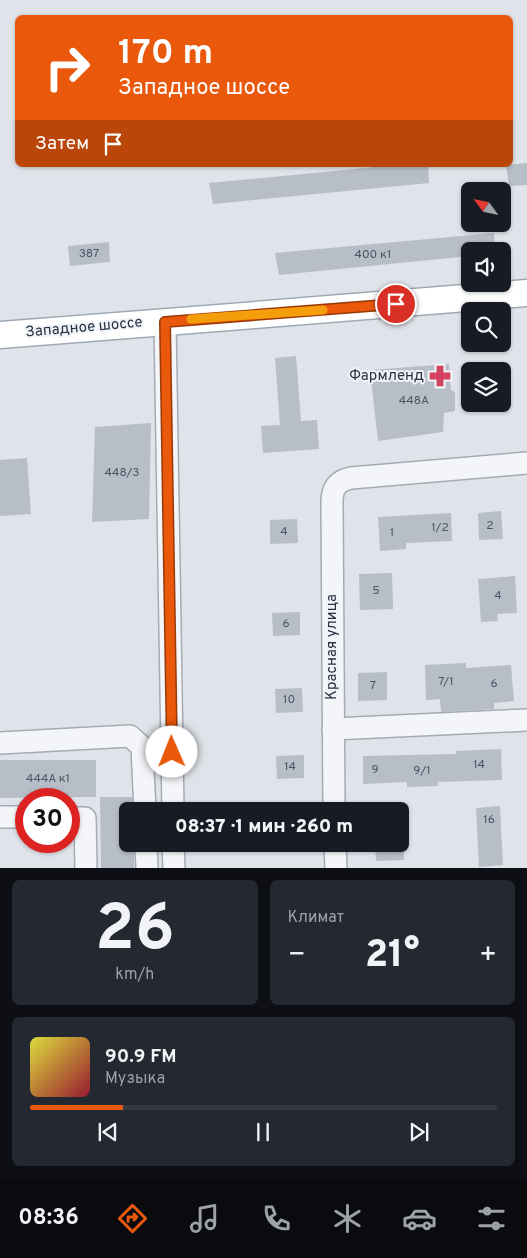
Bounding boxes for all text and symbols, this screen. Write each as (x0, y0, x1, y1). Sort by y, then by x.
text: 170 m (118, 32, 213, 76)
icon: right (35, 35, 100, 100)
text: Западное шоссе (118, 75, 290, 102)
icon: arrive (99, 130, 127, 158)
text: Затем (35, 132, 89, 156)
north arrow (461, 182, 511, 232)
map controls (461, 182, 511, 412)
button: sound (461, 242, 511, 292)
house number: 387 (79, 246, 99, 262)
house number: 400 к1 (355, 247, 391, 263)
pin (375, 283, 417, 325)
icon: arrive (382, 290, 410, 318)
button: search (461, 302, 511, 352)
street label: Западное шоссе (25, 313, 143, 343)
button: layers (461, 362, 511, 412)
pharmacy icon: Фармленд (427, 363, 453, 389)
place label: Фармленд (349, 367, 424, 386)
house number: 448А (399, 393, 429, 409)
house number: 448/3 (105, 465, 139, 481)
house number: 2 (486, 518, 494, 534)
house number: 1/2 (431, 520, 449, 536)
house number: 4 (280, 524, 288, 540)
house number: 1 (390, 525, 394, 541)
house number: 5 (372, 583, 380, 599)
house number: 4 (494, 588, 502, 604)
street label: Красная улица (323, 594, 342, 700)
house number: 6 (282, 616, 290, 632)
house number: 7/1 (438, 674, 454, 690)
house number: 6 (490, 676, 498, 692)
house number: 7 (370, 678, 376, 694)
house number: 10 (283, 692, 295, 708)
position arrow (145, 725, 197, 777)
house number: 14 (473, 757, 485, 773)
house number: 14 (284, 759, 296, 775)
house number: 9 (371, 762, 379, 778)
house number: 9/1 (413, 763, 431, 779)
house number: 444А к1 (26, 771, 70, 787)
speed limit sign: 30 (15, 788, 80, 853)
house number: 16 (483, 812, 495, 828)
text: 08:37 · 1 мин · 260 m (175, 815, 353, 839)
text: 26 (95, 891, 175, 973)
text: Климат (288, 908, 344, 928)
text: 21° (365, 932, 420, 981)
text: − (288, 938, 306, 974)
text: + (479, 938, 497, 974)
text: km/h (115, 965, 154, 985)
text: 90.9 FM (105, 1045, 177, 1069)
text: Музыка (105, 1069, 165, 1089)
icon: previous (94, 1118, 122, 1146)
icon: pause (249, 1118, 277, 1146)
icon: next (405, 1118, 433, 1146)
icon: directions (115, 1201, 150, 1236)
icon: music (187, 1201, 222, 1236)
icon: phone (259, 1201, 294, 1236)
icon: climate (330, 1201, 365, 1236)
icon: car (402, 1201, 437, 1236)
icon: filters (474, 1201, 509, 1236)
text: 08:36 (18, 1205, 79, 1232)

